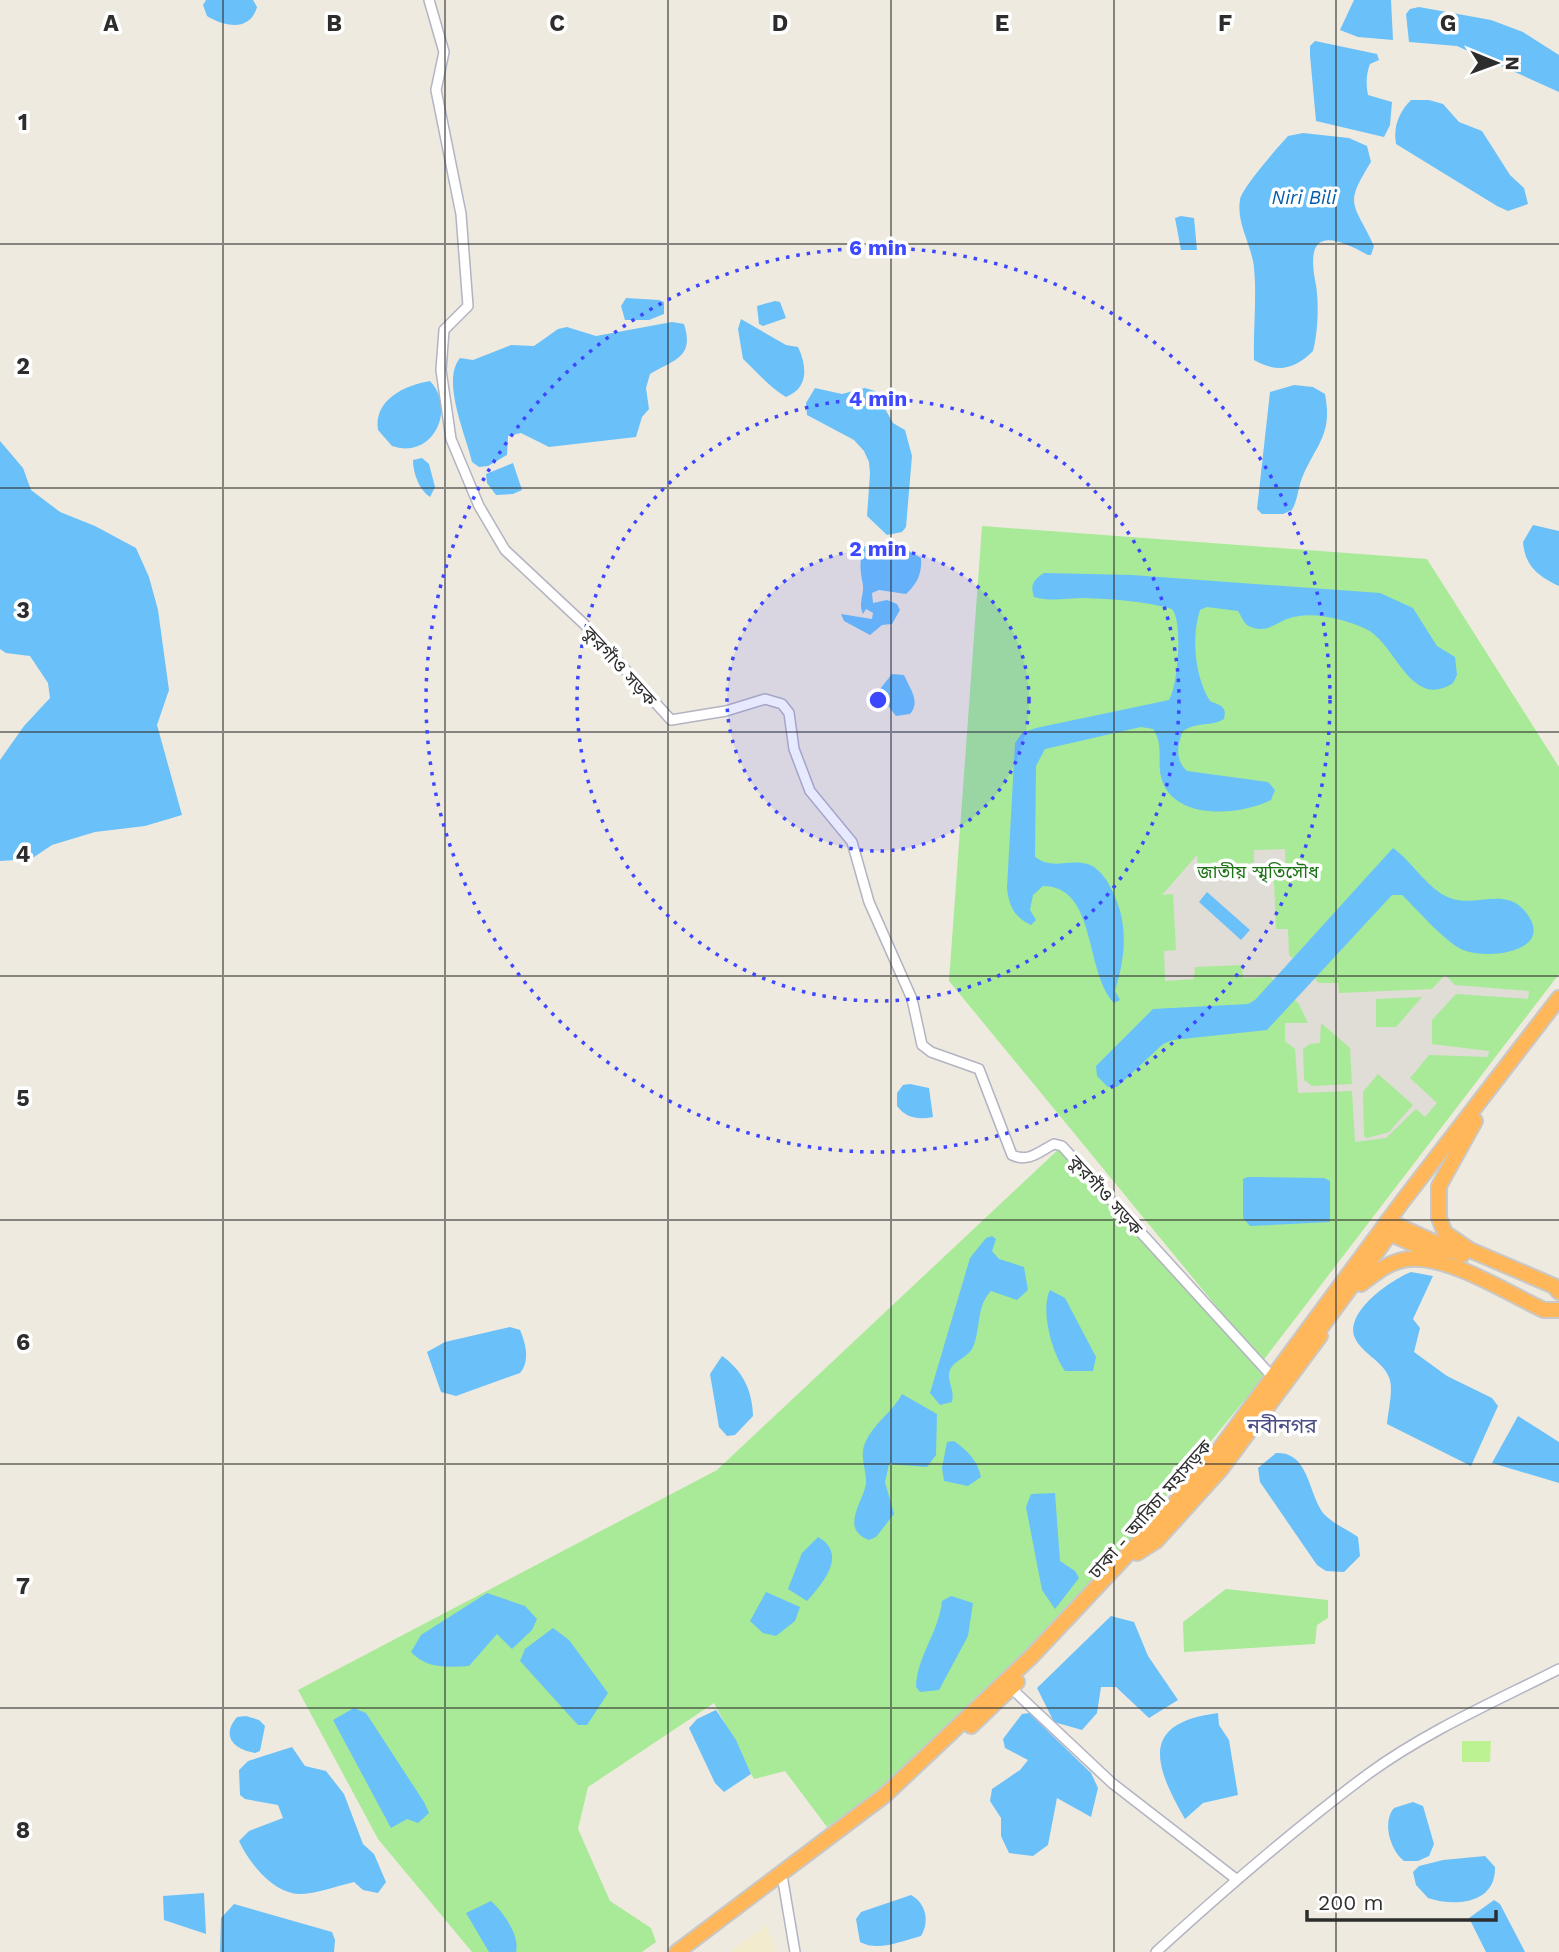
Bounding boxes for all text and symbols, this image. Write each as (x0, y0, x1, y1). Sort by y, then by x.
text: A (103, 10, 119, 37)
text: B (326, 10, 342, 37)
text: C (549, 10, 565, 37)
text: D (772, 10, 788, 37)
text: E (995, 10, 1009, 37)
text: F (1218, 10, 1232, 37)
text: G (1440, 10, 1456, 37)
north arrow (1461, 28, 1531, 98)
text: N (1501, 56, 1524, 71)
text: 1 (18, 109, 28, 136)
water label: Niri Bili (1271, 186, 1338, 209)
text: 6 min (849, 235, 907, 260)
text: 2 (16, 353, 30, 380)
text: 4 min (849, 386, 907, 411)
text: 2 min (849, 536, 907, 561)
text: 3 (16, 597, 30, 624)
street label: কুরগাঁও সড়ক (577, 621, 661, 711)
centre of rings (866, 688, 890, 712)
text: 4 (16, 841, 31, 868)
park label: জাতীয় স্মৃতিসৌধ (1196, 861, 1319, 883)
text: 5 (16, 1085, 30, 1112)
street label: কুরগাঁও সড়ক (1063, 1150, 1147, 1240)
text: 6 (16, 1329, 30, 1356)
district label: নবীনগর (1246, 1413, 1317, 1438)
street label: ঢাকা - আরিচা মহাসড়ক (1084, 1435, 1216, 1583)
text: 7 (16, 1573, 30, 1600)
text: 8 (16, 1817, 30, 1844)
scale bar (1307, 1878, 1496, 1922)
text: 200 m (1318, 1890, 1384, 1915)

